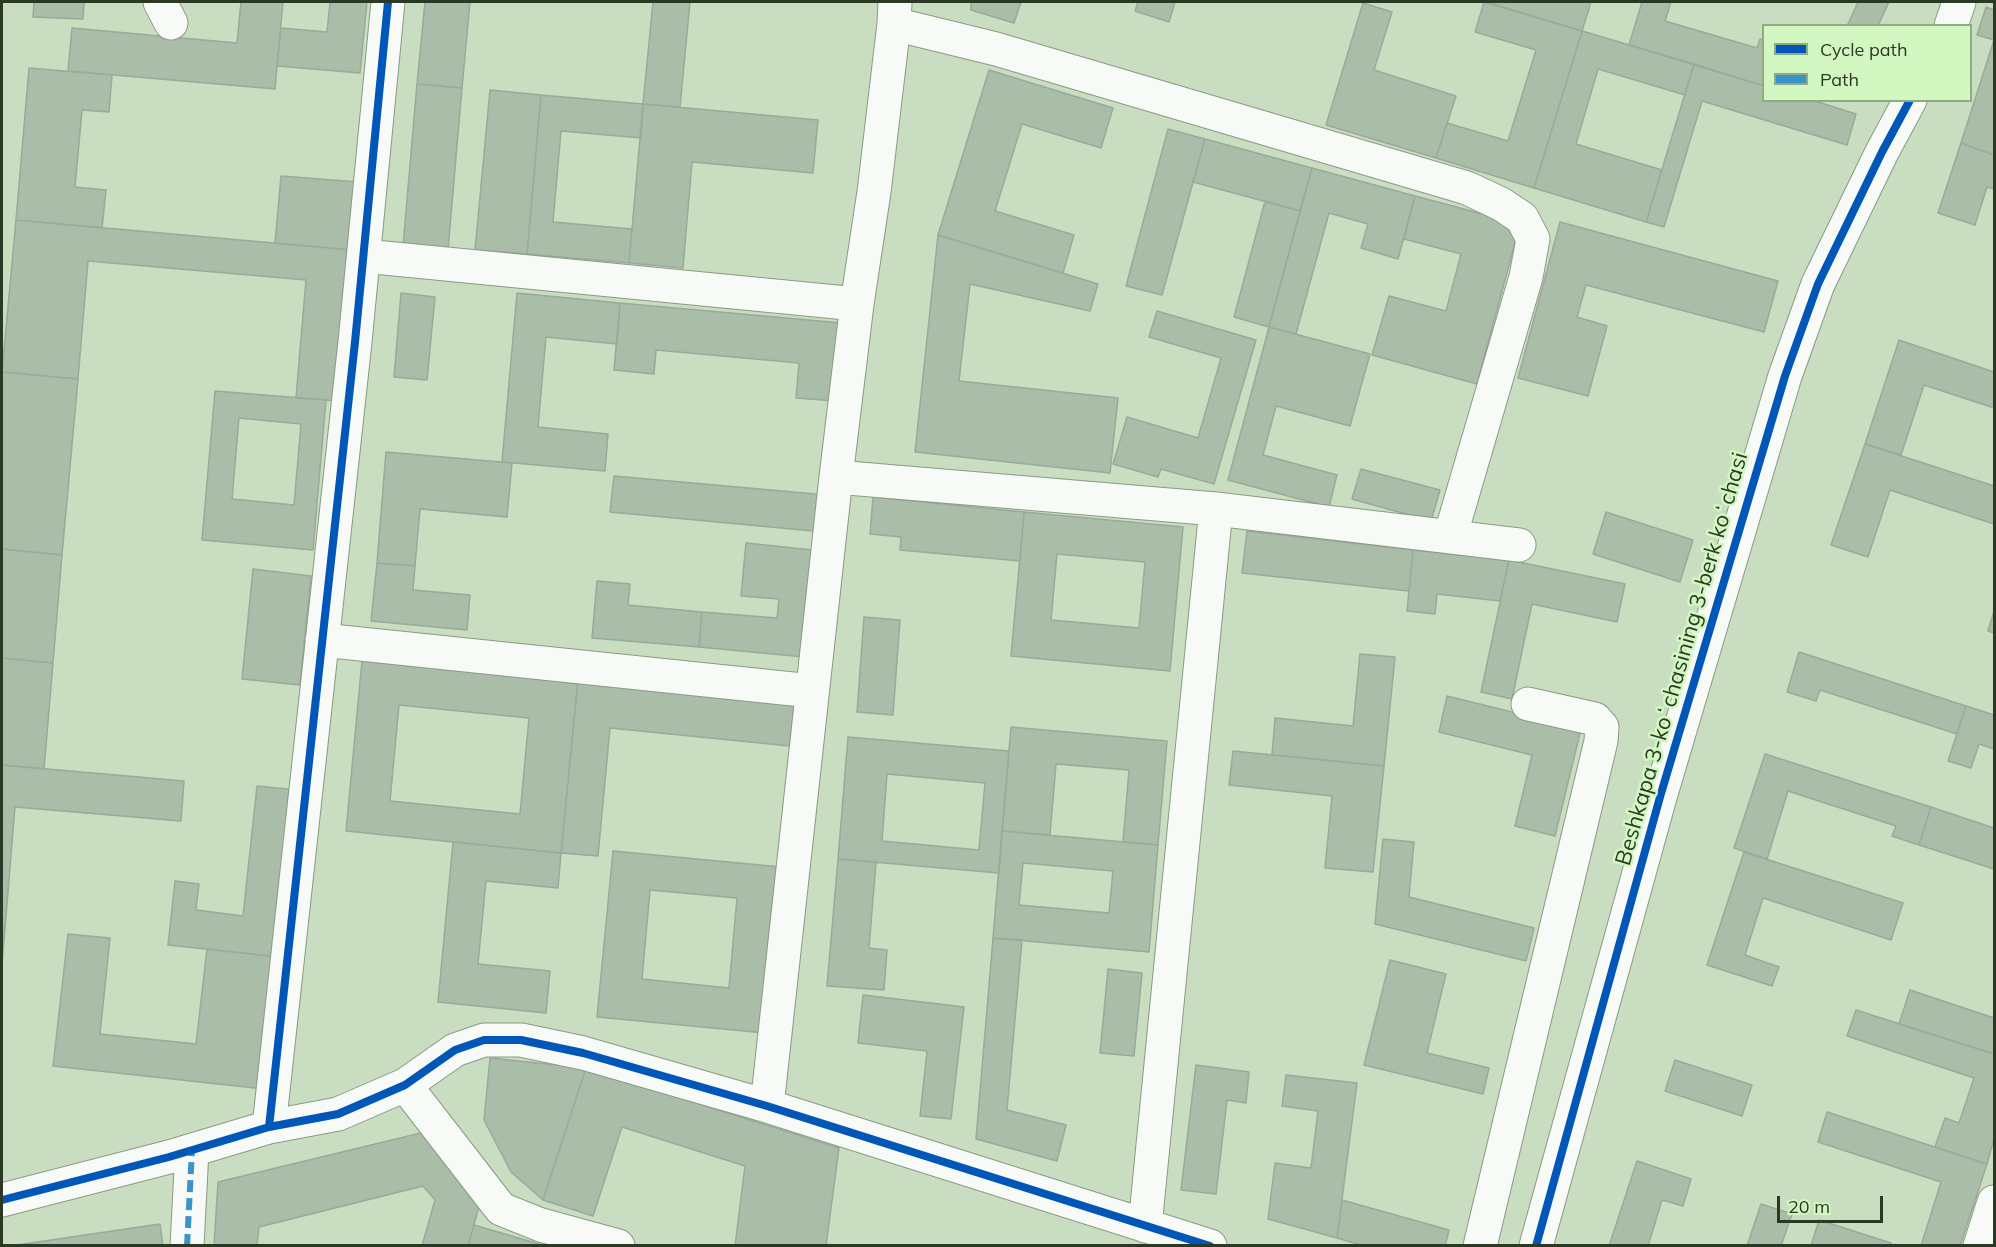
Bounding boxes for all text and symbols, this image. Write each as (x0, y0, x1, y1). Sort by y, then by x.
legend (1762, 24, 1972, 102)
text: Cycle path (1820, 38, 1907, 61)
text: Path (1820, 68, 1859, 91)
street label: Beshkapa 3-koʻchasining 3-berk koʻchasi (1610, 450, 1754, 868)
scale bar (1780, 1184, 1886, 1222)
text: 20 m (1788, 1195, 1830, 1218)

